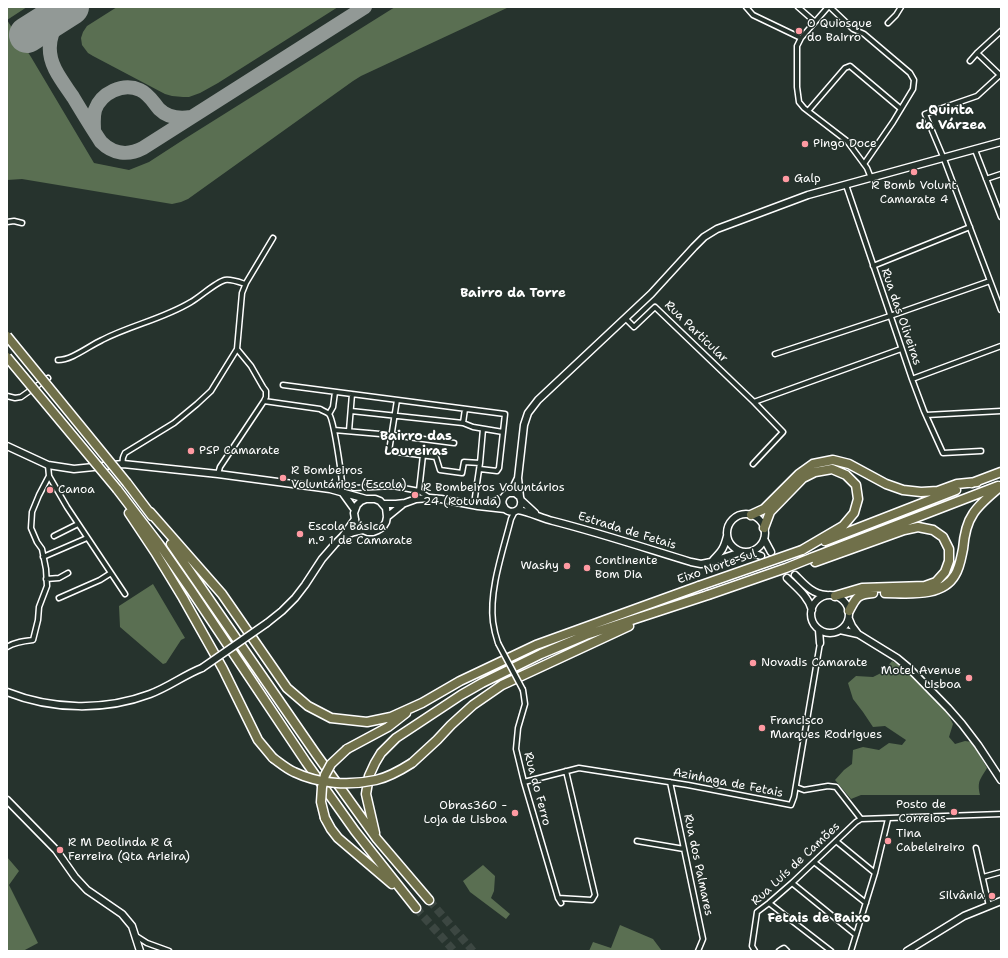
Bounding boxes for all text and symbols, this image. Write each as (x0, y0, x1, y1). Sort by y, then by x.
place label: O Quiosque do Bairro (807, 17, 872, 45)
marker: O Quiosque do Bairro (794, 26, 804, 36)
district label: Quinta da Várzea (916, 103, 986, 134)
place label: Pingo Doce (813, 137, 877, 151)
marker: Pingo Doce (800, 139, 810, 149)
marker: R Bomb Volunt Camarate 4 (909, 167, 919, 177)
place label: Galp (794, 172, 821, 186)
marker: Galp (781, 174, 791, 184)
place label: R Bomb Volunt Camarate 4 (871, 179, 957, 207)
street label: Rua das Oliveiras (878, 267, 924, 367)
district label: Bairro da Torre (460, 286, 566, 302)
street label: Rua Particular (661, 298, 731, 366)
district label: Bairro das Loureiras (380, 429, 452, 460)
place label: PSP Camarate (199, 444, 280, 458)
marker: PSP Camarate (186, 446, 196, 456)
place label: R Bombeiros Voluntários (Escola) (291, 464, 406, 492)
marker: R Bombeiros Voluntários (Escola) (278, 473, 288, 483)
place label: R Bombeiros Voluntários 24 (Rotunda) (423, 481, 565, 509)
place label: Canoa (58, 483, 95, 497)
marker: Canoa (45, 485, 55, 495)
marker: R Bombeiros Voluntários 24 (Rotunda) (410, 490, 420, 500)
street label: Estrada de Fetais (576, 509, 678, 553)
place label: Escola Básica n.º 1 de Camarate (308, 520, 412, 548)
marker: Escola Básica n.º 1 de Camarate (295, 529, 305, 539)
street label: Eixo Norte-Sul (675, 547, 759, 587)
place label: Continente Bom Dia (595, 554, 658, 582)
place label: Washy (521, 559, 559, 573)
marker: Washy (562, 561, 572, 571)
marker: Continente Bom Dia (582, 563, 592, 573)
place label: Novadis Camarate (761, 656, 868, 670)
marker: Novadis Camarate (748, 658, 758, 668)
place label: Motel Avenue Lisboa (881, 664, 961, 692)
marker: Motel Avenue Lisboa (964, 673, 974, 683)
place label: Francisco Marques Rodrigues (770, 714, 882, 742)
marker: Francisco Marques Rodrigues (757, 723, 767, 733)
street label: Rua do Ferro (520, 751, 554, 827)
street label: Azinhaga de Fetais (672, 765, 784, 801)
place label: Posto de Correios (896, 798, 946, 826)
place label: Obras360 - Loja de Lisboa (424, 799, 507, 827)
marker: Posto de Correios (949, 807, 959, 817)
marker: Obras360 - Loja de Lisboa (510, 808, 520, 818)
street label: Rua dos Palmares (680, 813, 716, 917)
street label: Rua Luís de Camões (749, 819, 843, 909)
place label: Tina Cabeleireiro (896, 827, 965, 855)
place label: R M Deolinda R G Ferreira (Qta Arieira) (68, 836, 190, 864)
marker: Tina Cabeleireiro (883, 836, 893, 846)
marker: R M Deolinda R G Ferreira (Qta Arieira) (55, 845, 65, 855)
place label: Silvânia (939, 889, 984, 903)
marker: Silvânia (987, 891, 997, 901)
district label: Fetais de Baixo (768, 911, 870, 927)

